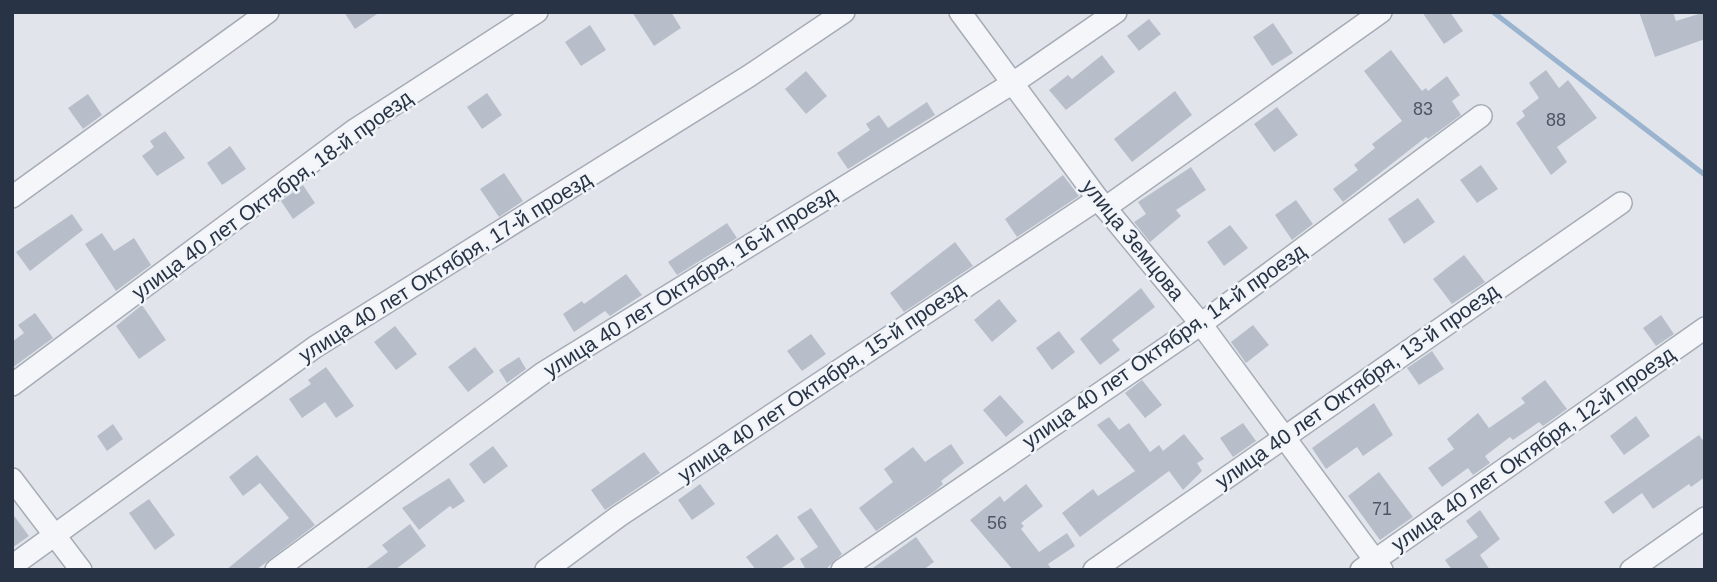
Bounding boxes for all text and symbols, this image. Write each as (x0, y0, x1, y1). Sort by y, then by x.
street label: улица 40 лет Октября, 18-й проезд (127, 85, 416, 304)
house number: 83 (1413, 99, 1433, 119)
house number: 88 (1546, 110, 1566, 130)
street label: улица 40 лет Октября, 17-й проезд (294, 167, 595, 366)
street label: улица Земцова (1078, 175, 1189, 305)
street label: улица 40 лет Октября, 16-й проезд (539, 182, 840, 381)
street label: улица 40 лет Октября, 14-й проезд (1018, 239, 1310, 453)
street label: улица 40 лет Октября, 15-й проезд (673, 277, 968, 486)
street label: улица 40 лет Октября, 13-й проезд (1211, 279, 1503, 493)
street label: улица 40 лет Октября, 12-й проезд (1387, 342, 1679, 556)
house number: 71 (1372, 499, 1392, 519)
house number: 56 (987, 513, 1007, 533)

